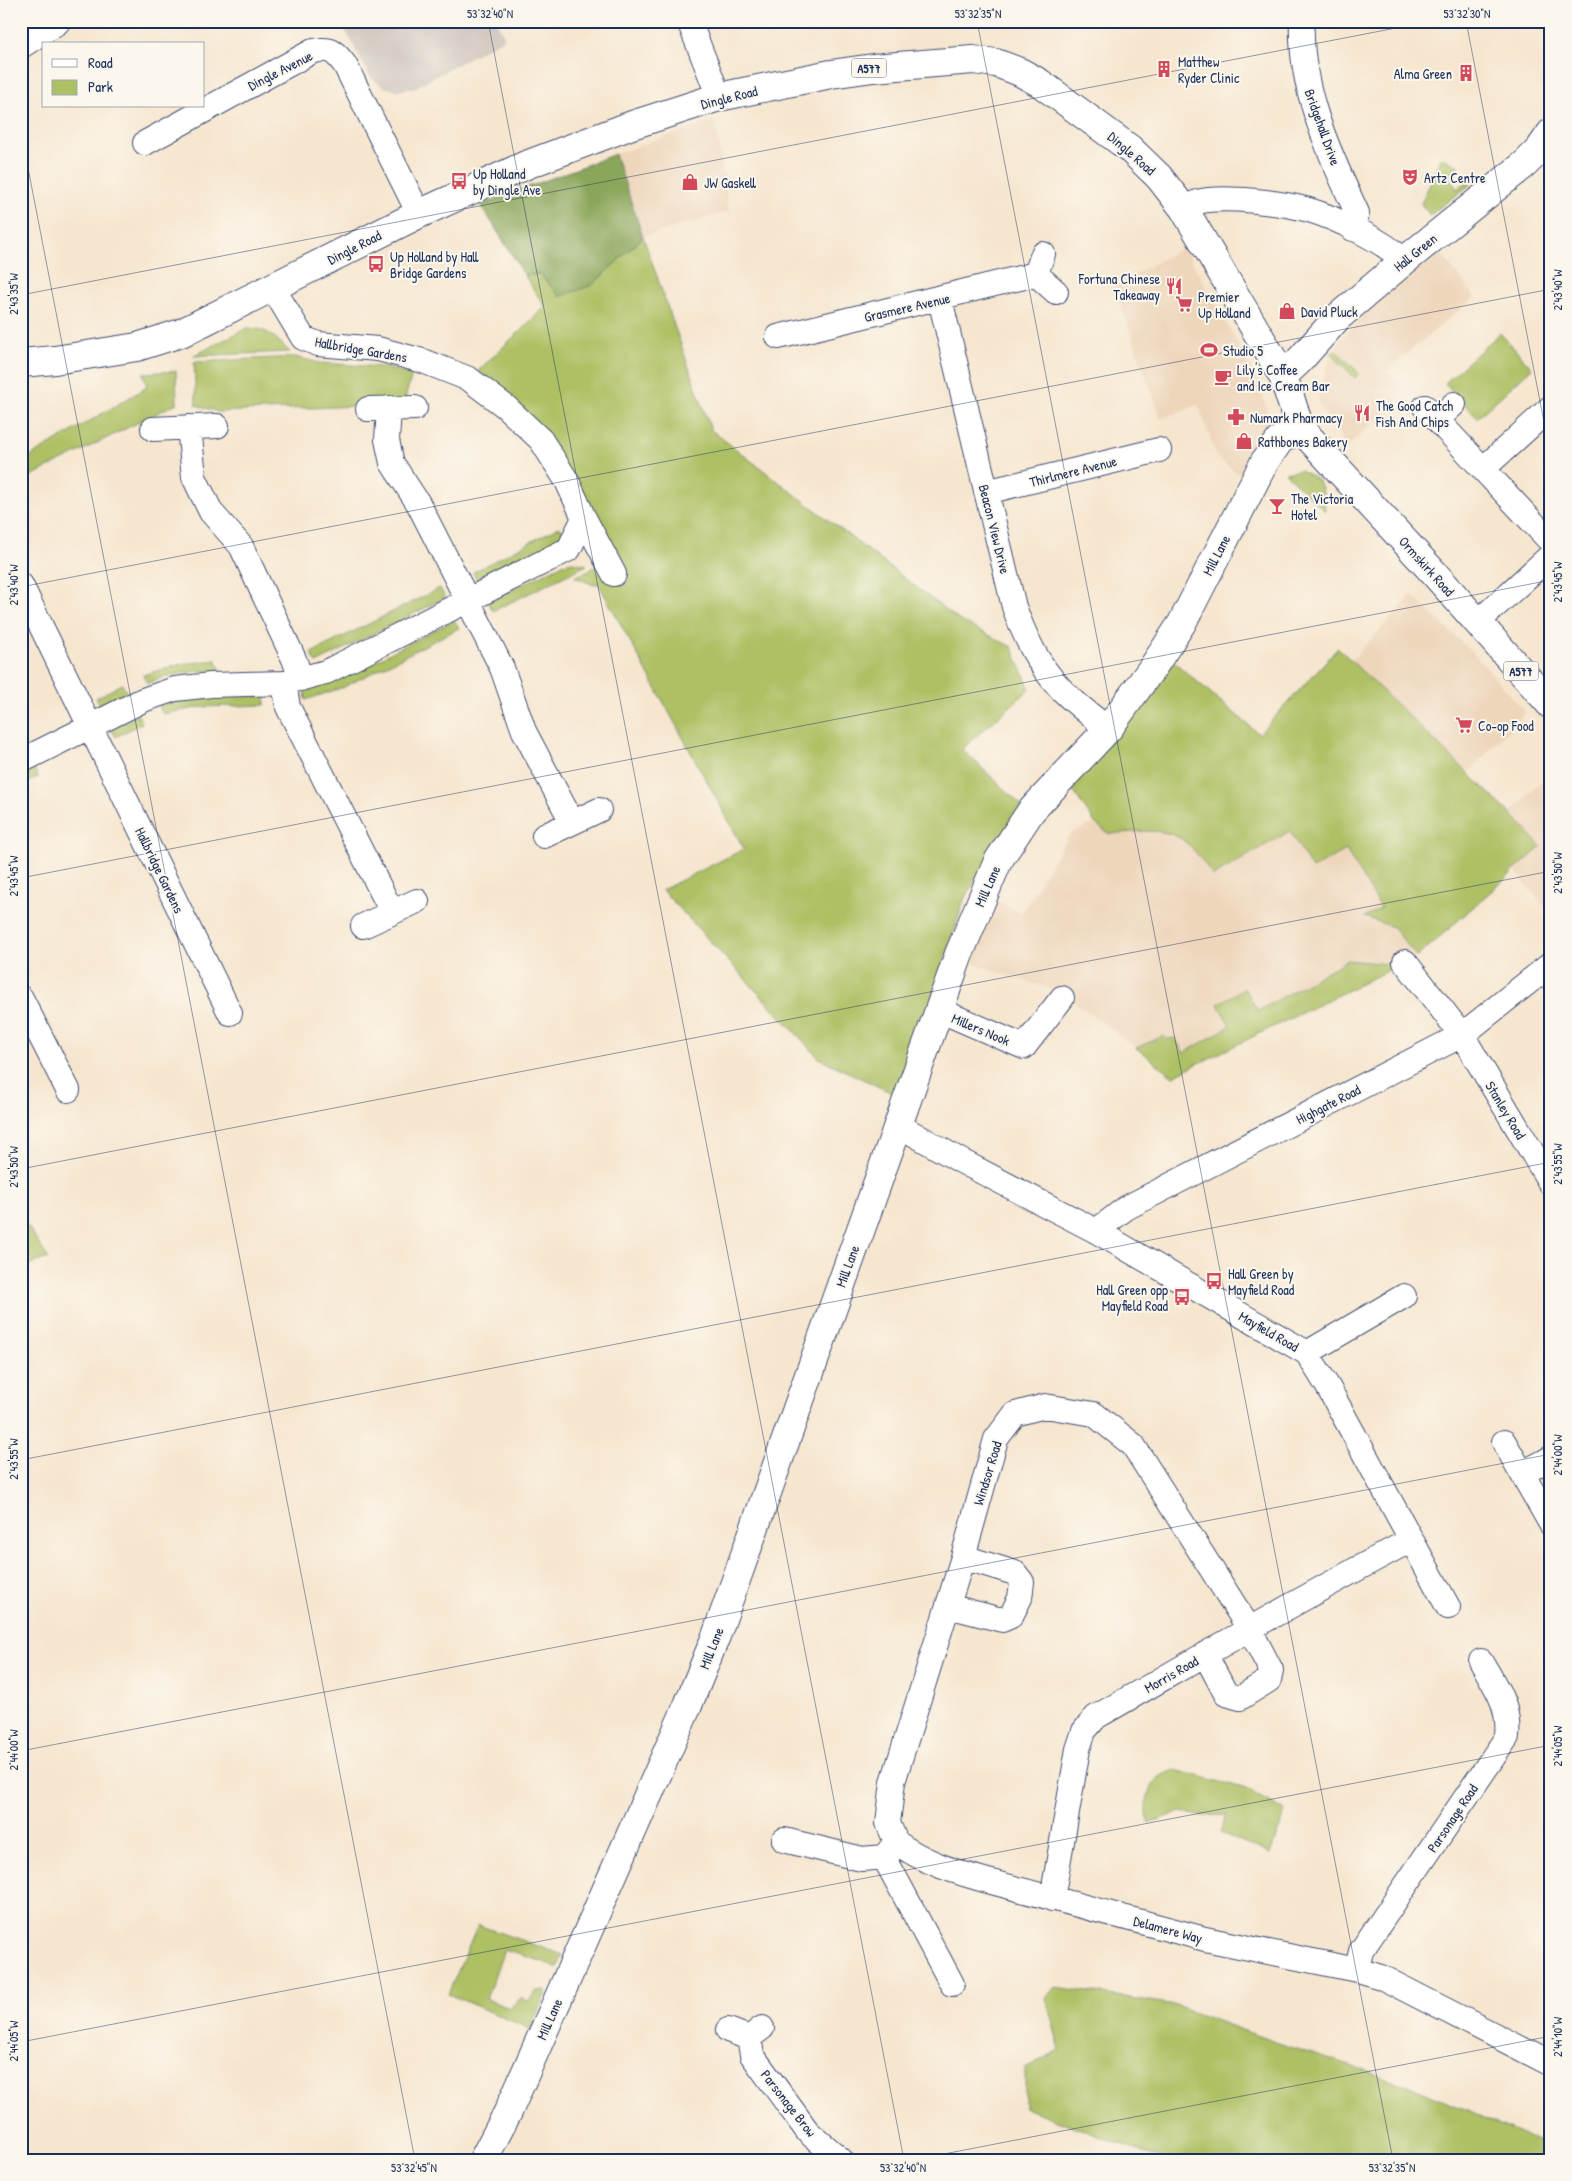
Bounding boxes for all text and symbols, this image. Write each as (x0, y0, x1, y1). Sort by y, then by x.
text: 53°32'40"N (467, 5, 513, 22)
text: 53°32'35"N (955, 5, 1001, 22)
text: 53°32'30"N (1444, 5, 1490, 22)
legend (42, 42, 205, 108)
street label: Dingle Avenue (244, 45, 316, 95)
text: Road (88, 52, 113, 73)
place label: Matthew Ryder Clinic (1178, 52, 1240, 88)
road number: A577 (852, 58, 886, 78)
building icon: Matthew Ryder Clinic (1154, 59, 1174, 79)
building icon: Alma Green (1456, 63, 1476, 83)
place label: Alma Green (1394, 64, 1452, 83)
text: Park (88, 76, 113, 97)
street label: Dingle Road (699, 81, 760, 114)
street label: Bridgehall Drive (1299, 86, 1346, 169)
street label: Dingle Road (1103, 127, 1160, 180)
place label: Up Holland by Dingle Ave (473, 164, 541, 200)
theatre icon: Artz Centre (1400, 167, 1420, 187)
place label: Artz Centre (1424, 168, 1486, 187)
bus stop icon: Up Holland by Dingle Ave (449, 171, 469, 191)
shop icon: JW Gaskell (680, 172, 700, 192)
place label: JW Gaskell (704, 173, 757, 192)
street label: Dingle Road (324, 225, 385, 269)
street label: Hall Green (1389, 229, 1441, 275)
place label: Up Holland by Hall Bridge Gardens (390, 247, 480, 283)
bus stop icon: Up Holland by Hall Bridge Gardens (366, 254, 386, 274)
place label: Fortuna Chinese Takeaway (1078, 269, 1160, 305)
text: 2°43'40"W (1549, 269, 1566, 311)
text: 2°43'35"W (5, 273, 22, 315)
restaurant icon: Fortuna Chinese Takeaway (1164, 276, 1184, 296)
place label: Premier Up Holland (1198, 287, 1251, 323)
street label: Grasmere Avenue (862, 288, 952, 326)
supermarket icon: Premier Up Holland (1174, 294, 1194, 314)
shop icon: David Pluck (1277, 301, 1297, 321)
place label: David Pluck (1301, 302, 1358, 321)
street label: Hallbridge Gardens (313, 332, 409, 367)
sports icon: Studio 5 (1199, 340, 1219, 360)
place label: Studio 5 (1223, 341, 1263, 360)
place label: Lily's Coffee and Ice Cream Bar (1237, 360, 1330, 395)
cafe icon: Lily's Coffee and Ice Cream Bar (1213, 367, 1233, 387)
place label: The Good Catch Fish And Chips (1375, 396, 1453, 432)
restaurant icon: The Good Catch Fish And Chips (1352, 403, 1372, 423)
pharmacy icon: Numark Pharmacy (1226, 407, 1246, 427)
place label: Numark Pharmacy (1250, 408, 1342, 428)
shop icon: Rathbones Bakery (1234, 431, 1254, 451)
place label: Rathbones Bakery (1258, 432, 1348, 452)
street label: Thirlmere Avenue (1027, 451, 1119, 491)
street label: Beacon View Drive (975, 482, 1015, 576)
place label: The Victoria Hotel (1291, 489, 1354, 524)
bar icon: The Victoria Hotel (1267, 496, 1287, 516)
street label: Mill Lane (1198, 531, 1234, 579)
street label: Ormskirk Road (1395, 532, 1459, 600)
text: 2°43'45"W (1549, 561, 1566, 602)
text: 2°43'40"W (5, 564, 22, 606)
road number: A577 (1504, 661, 1538, 680)
supermarket icon: Co-op Food (1454, 715, 1474, 735)
place label: Co-op Food (1478, 716, 1534, 736)
street label: Hallbridge Gardens (130, 824, 189, 916)
text: 2°43'50"W (1549, 852, 1566, 894)
text: 2°43'45"W (5, 855, 22, 896)
street label: Mill Lane (970, 862, 1005, 910)
street label: Millers Nook (949, 1008, 1013, 1050)
street label: Stanley Road (1480, 1077, 1531, 1143)
street label: Highgate Road (1292, 1079, 1364, 1129)
text: 2°43'55"W (1549, 1143, 1566, 1185)
text: 2°43'50"W (5, 1146, 22, 1188)
street label: Mill Lane (831, 1242, 863, 1290)
place label: Hall Green by Mayfield Road (1228, 1264, 1295, 1300)
bus stop icon: Hall Green by Mayfield Road (1204, 1271, 1224, 1291)
place label: Hall Green opp Mayfield Road (1096, 1280, 1169, 1316)
bus stop icon: Hall Green opp Mayfield Road (1172, 1287, 1192, 1307)
street label: Mayfield Road (1235, 1306, 1303, 1357)
text: 2°44'00"W (1549, 1434, 1566, 1476)
text: 2°43'55"W (5, 1438, 22, 1480)
street label: Windsor Road (968, 1438, 1006, 1507)
street label: Mill Lane (694, 1624, 728, 1672)
street label: Morris Road (1141, 1651, 1202, 1697)
text: 2°44'05"W (1549, 1725, 1566, 1766)
text: 2°44'00"W (5, 1729, 22, 1771)
street label: Parsonage Road (1422, 1780, 1483, 1856)
street label: Delamere Way (1131, 1911, 1205, 1948)
street label: Mill Lane (532, 1995, 567, 2043)
text: 2°44'10"W (1549, 2016, 1566, 2057)
text: 2°44'05"W (5, 2020, 22, 2061)
street label: Parsonage Brow (756, 2066, 821, 2141)
text: 53°32'45"N (391, 2159, 437, 2176)
text: 53°32'40"N (880, 2159, 926, 2176)
text: 53°32'35"N (1369, 2159, 1415, 2176)

